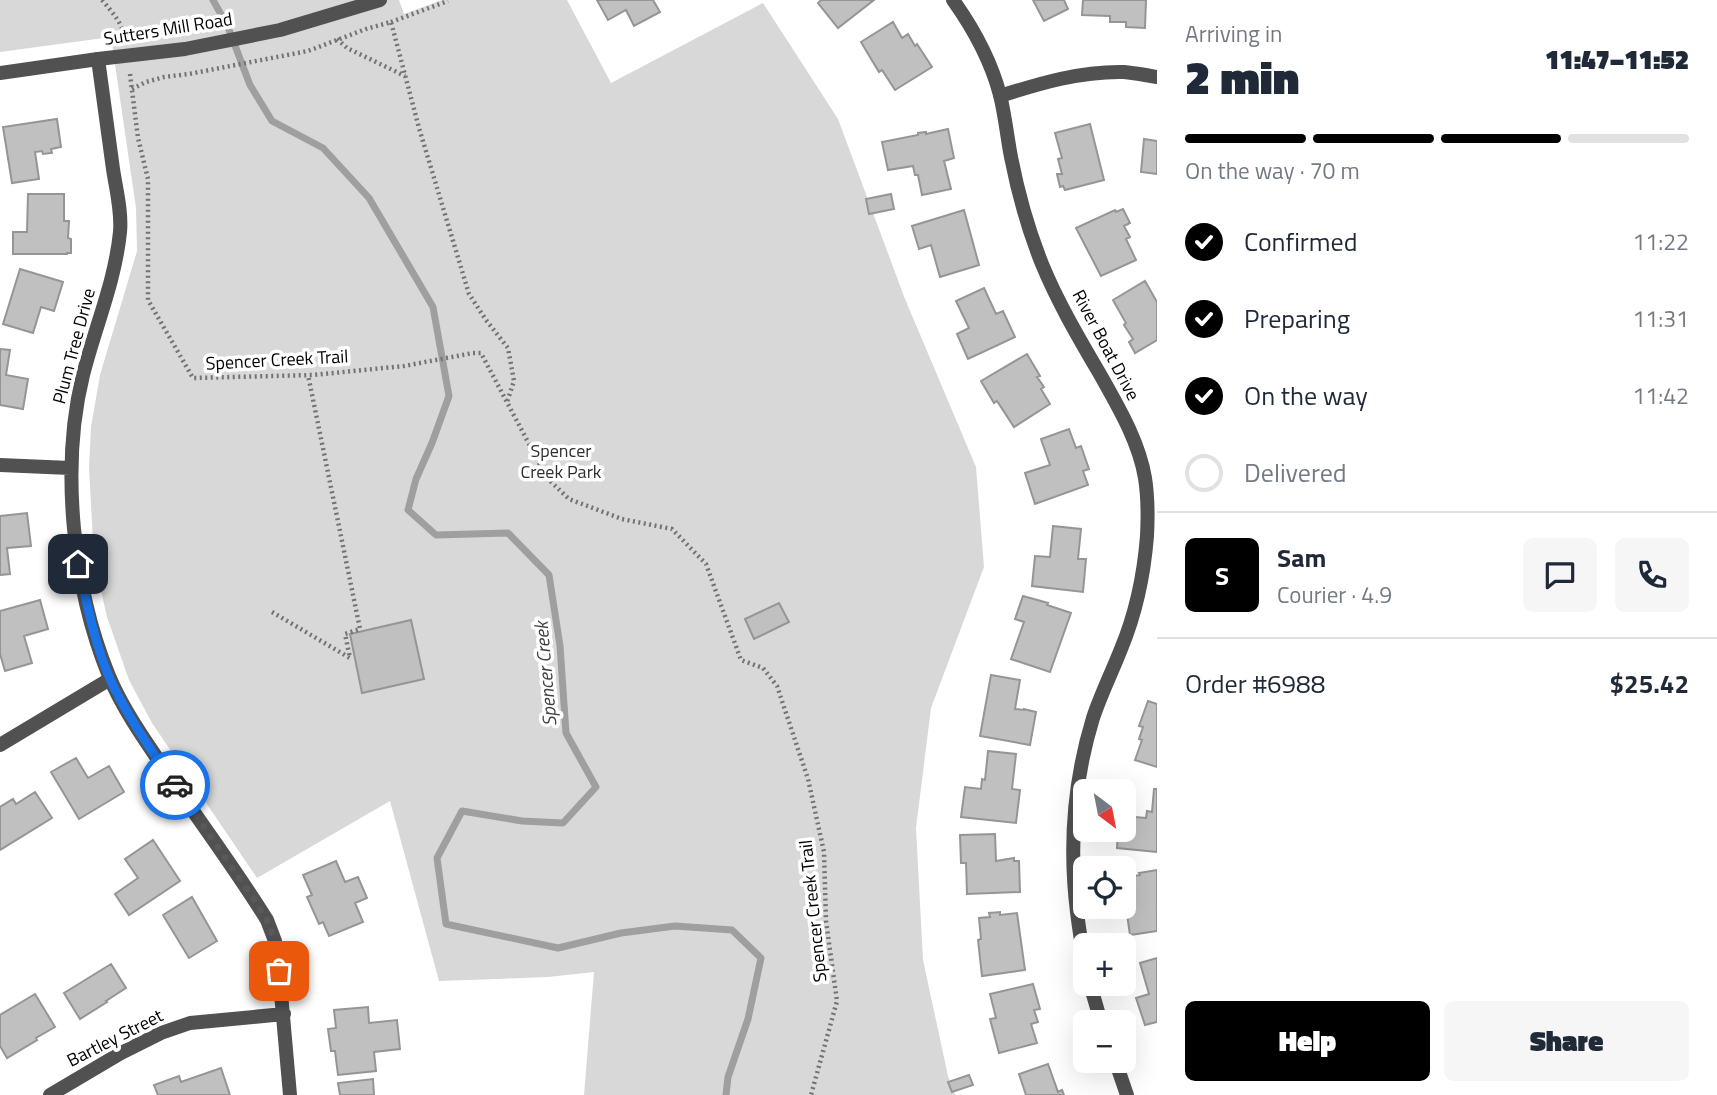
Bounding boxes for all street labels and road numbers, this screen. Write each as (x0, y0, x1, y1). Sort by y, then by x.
street label: Sutters Mill Road (102, 5, 234, 52)
street label: Plum Tree Drive (45, 285, 102, 407)
street label: River Boat Drive (1066, 285, 1147, 405)
street label: Spencer Creek Trail (205, 342, 349, 377)
street label: Spencer Creek Trail (792, 839, 833, 983)
street label: Bartley Street (62, 1001, 168, 1073)

